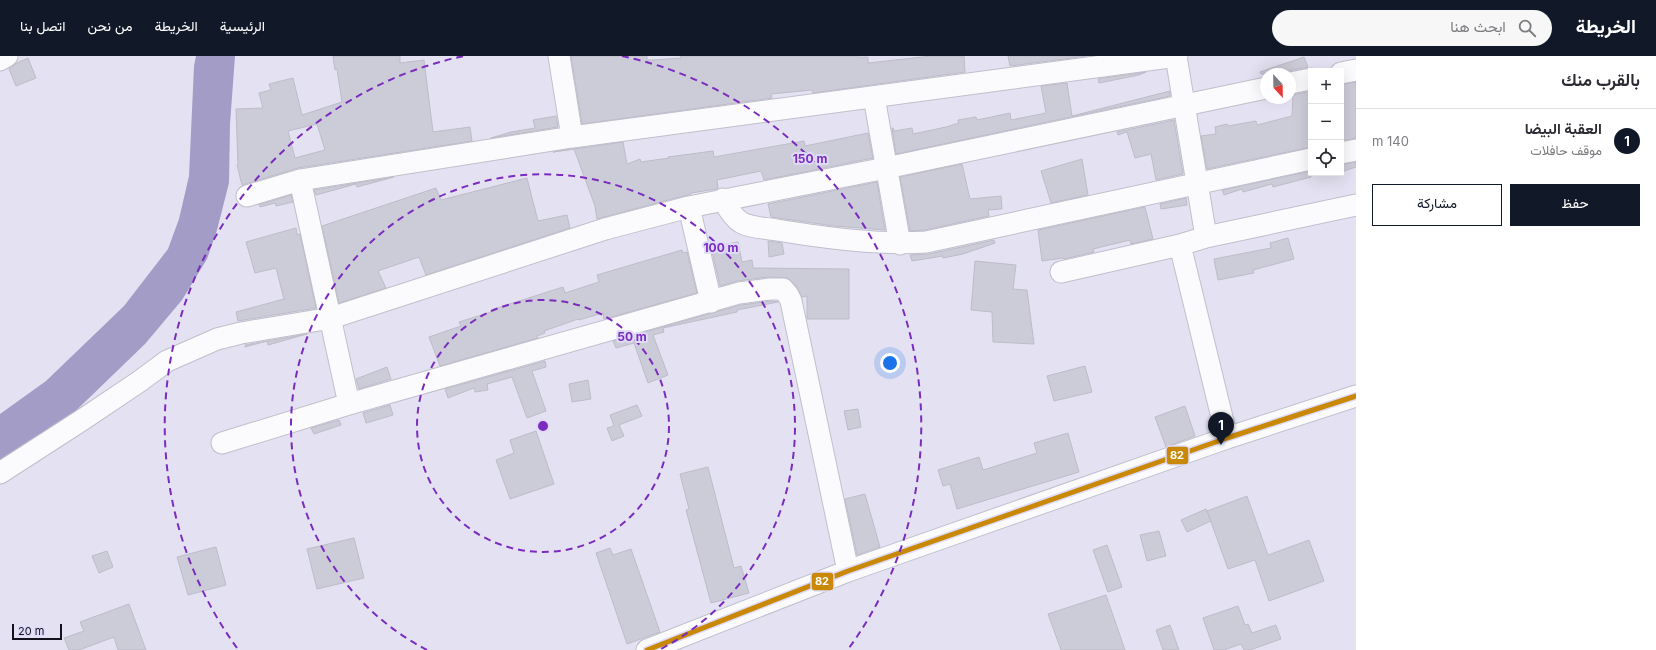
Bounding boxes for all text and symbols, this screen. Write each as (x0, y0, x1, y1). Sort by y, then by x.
search box (1272, 10, 1552, 46)
text: الخريطة (1576, 15, 1636, 38)
text: اتصل بنا (20, 17, 65, 34)
text: من نحن (87, 17, 133, 34)
text: الخريطة (155, 17, 198, 34)
text: الرئيسية (220, 17, 265, 34)
text: ابحث هنا (1450, 17, 1506, 36)
icon: search (1516, 17, 1538, 39)
north arrow (1260, 68, 1296, 104)
map controls (1308, 68, 1344, 176)
button: + (1308, 68, 1344, 104)
text: بالقرب منك (1561, 70, 1640, 90)
button: − (1308, 104, 1344, 140)
text: العقبة البيضا (1525, 119, 1602, 138)
text: 140 m (1372, 133, 1409, 149)
text: 1 (1624, 133, 1630, 149)
button: locate (1308, 140, 1344, 176)
text: موقف حافلات (1530, 142, 1602, 158)
text: 150 m (793, 151, 827, 166)
button: مشاركة (1372, 184, 1502, 226)
button: حفظ (1510, 184, 1640, 226)
text: 100 m (703, 240, 739, 255)
text: 50 m (617, 329, 647, 344)
your location (880, 353, 900, 373)
pin: 1 (1208, 412, 1234, 445)
centre of rings (536, 419, 550, 433)
line badge: 82 (1166, 446, 1189, 465)
text: 82 (1170, 448, 1184, 462)
line badge: 82 (811, 572, 834, 591)
text: 82 (815, 574, 829, 588)
scale bar (12, 622, 62, 641)
text: 20 m (18, 624, 44, 638)

